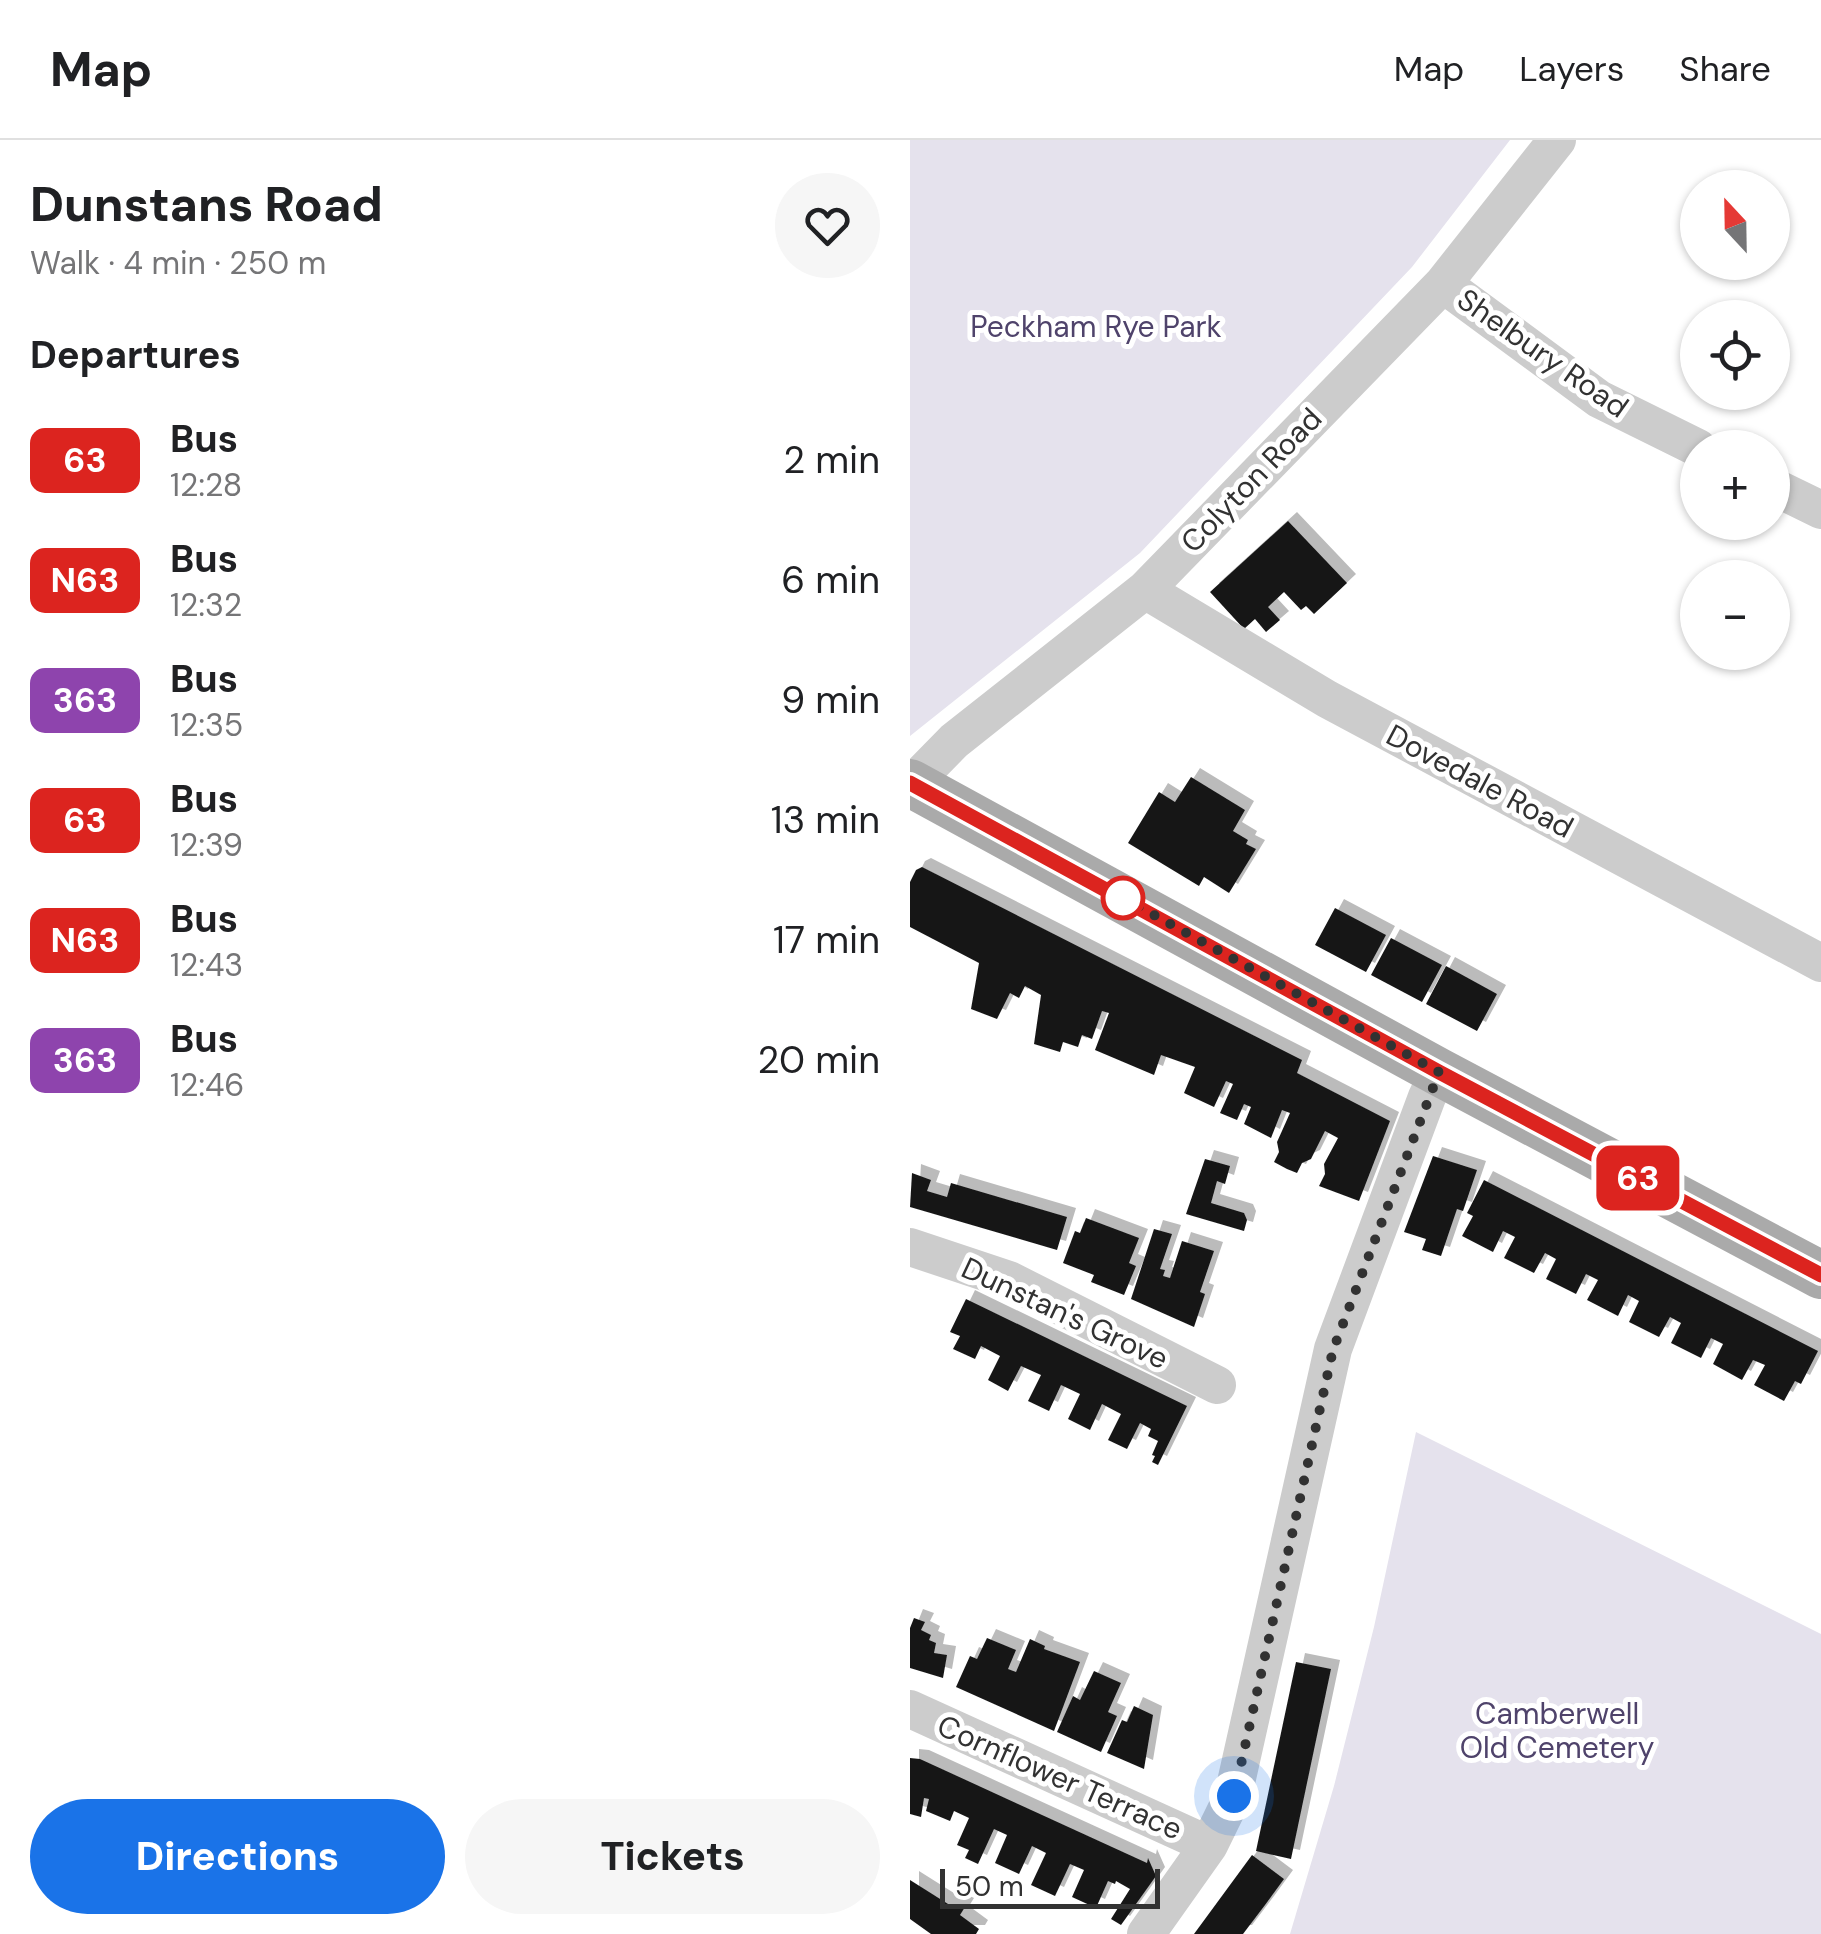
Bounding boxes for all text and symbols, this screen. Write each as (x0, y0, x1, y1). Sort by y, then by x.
text: Map (50, 38, 152, 101)
text: Map (1394, 46, 1464, 92)
text: Layers (1519, 46, 1624, 92)
text: Share (1679, 46, 1771, 92)
north arrow (1680, 170, 1790, 280)
map controls (1680, 170, 1790, 670)
text: Dunstans Road (30, 173, 383, 236)
button: heart (775, 173, 880, 278)
text: Walk · 4 min · 250 m (30, 242, 326, 284)
street label: Shelbury Road (1450, 280, 1636, 426)
button: locate (1680, 300, 1790, 410)
park label: Peckham Rye Park (970, 307, 1222, 346)
text: Departures (30, 330, 241, 380)
street label: Colyton Road (1172, 399, 1330, 561)
text: Bus (170, 414, 238, 464)
button: + (1680, 430, 1790, 540)
text: 2 min (783, 435, 880, 485)
text: 63 (63, 437, 107, 483)
text: 12:28 (170, 464, 242, 506)
text: Bus (170, 534, 238, 584)
text: 6 min (781, 555, 880, 605)
text: N63 (51, 557, 119, 603)
button: − (1680, 560, 1790, 670)
text: 12:32 (170, 584, 242, 626)
text: Bus (170, 654, 238, 704)
text: 9 min (781, 675, 880, 725)
text: 363 (53, 677, 117, 723)
text: 12:35 (170, 704, 243, 746)
street label: Dovedale Road (1380, 715, 1580, 847)
text: Bus (170, 774, 238, 824)
text: 13 min (771, 795, 880, 845)
text: 63 (63, 797, 107, 843)
text: 12:39 (170, 824, 243, 866)
unlabelled marker (1102, 877, 1144, 919)
text: Bus (170, 894, 238, 944)
text: 17 min (773, 915, 880, 965)
text: N63 (51, 917, 119, 963)
text: 12:43 (170, 944, 243, 986)
text: Bus (170, 1014, 238, 1064)
text: 20 min (758, 1035, 880, 1085)
text: 363 (53, 1037, 117, 1083)
text: 12:46 (170, 1064, 244, 1106)
line badge: 63 (1593, 1146, 1683, 1210)
text: 63 (1616, 1155, 1660, 1201)
street label: Dunstan's Grove (955, 1248, 1175, 1378)
park label: Camberwell Old Cemetery (1460, 1694, 1655, 1767)
street label: Cornflower Terrace (931, 1705, 1189, 1849)
your location (1209, 1771, 1259, 1821)
button: Directions (30, 1799, 445, 1914)
button: Tickets (465, 1799, 880, 1914)
scale bar (940, 1864, 1160, 1908)
text: 50 m (955, 1868, 1024, 1905)

